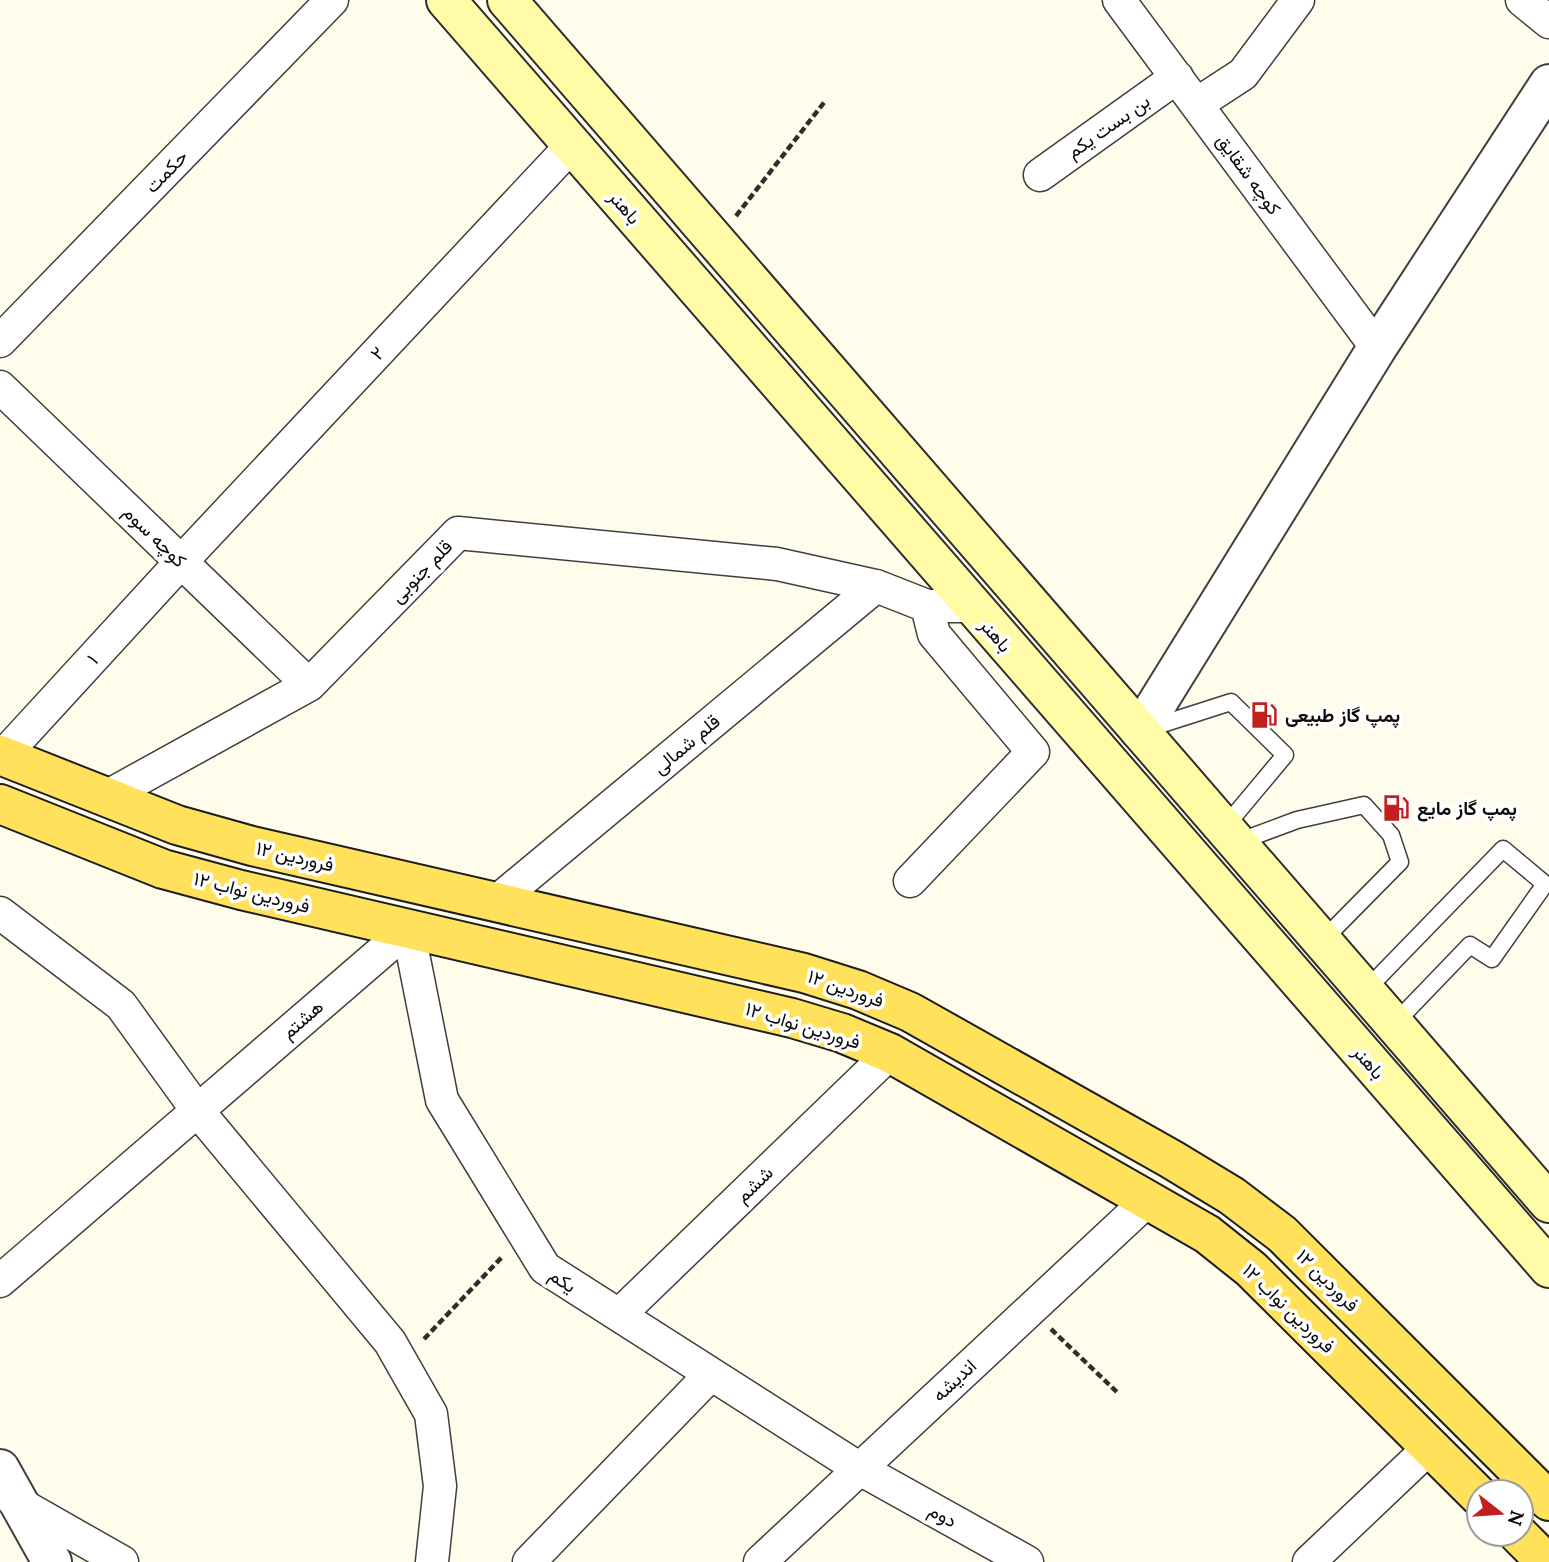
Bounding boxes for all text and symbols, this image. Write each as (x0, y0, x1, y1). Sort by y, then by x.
street label: بن بست یکم (1062, 89, 1155, 164)
street label: کوچه شقایق (1210, 129, 1286, 220)
street label: حکمت (140, 144, 192, 198)
street label: باهنر (603, 184, 646, 229)
street label: ۲ (365, 341, 389, 365)
street label: کوچه سوم (117, 500, 192, 574)
street label: قلم جنوبی (385, 534, 458, 608)
street label: باهنر (974, 612, 1017, 657)
street label: ۱ (81, 649, 103, 669)
fuel station icon: پمپ گاز طبیعی (1249, 700, 1279, 730)
place label: پمپ گاز طبیعی (1285, 703, 1400, 729)
street label: قلم شمالی (647, 709, 725, 780)
fuel station icon: پمپ گاز مایع (1381, 793, 1411, 823)
place label: پمپ گاز مایع (1417, 796, 1517, 822)
street label: ۱۲ فروردین (254, 835, 336, 877)
street label: ۱۲ فروردین نواب (191, 866, 313, 918)
street label: ۱۲ فروردین (805, 964, 887, 1012)
street label: هشتم (276, 994, 329, 1045)
street label: ۱۲ فروردین نواب (743, 996, 863, 1054)
street label: باهنر (1347, 1039, 1390, 1084)
street label: ششم (730, 1160, 779, 1208)
street label: ۱۲ فروردین (1292, 1244, 1364, 1316)
street label: ۱۲ فروردین نواب (1238, 1258, 1340, 1358)
street label: یکم (544, 1262, 581, 1298)
street label: اندیشه (927, 1354, 981, 1406)
north arrow (1465, 1478, 1535, 1548)
street label: دوم (924, 1498, 961, 1533)
text: N (1503, 1507, 1530, 1529)

